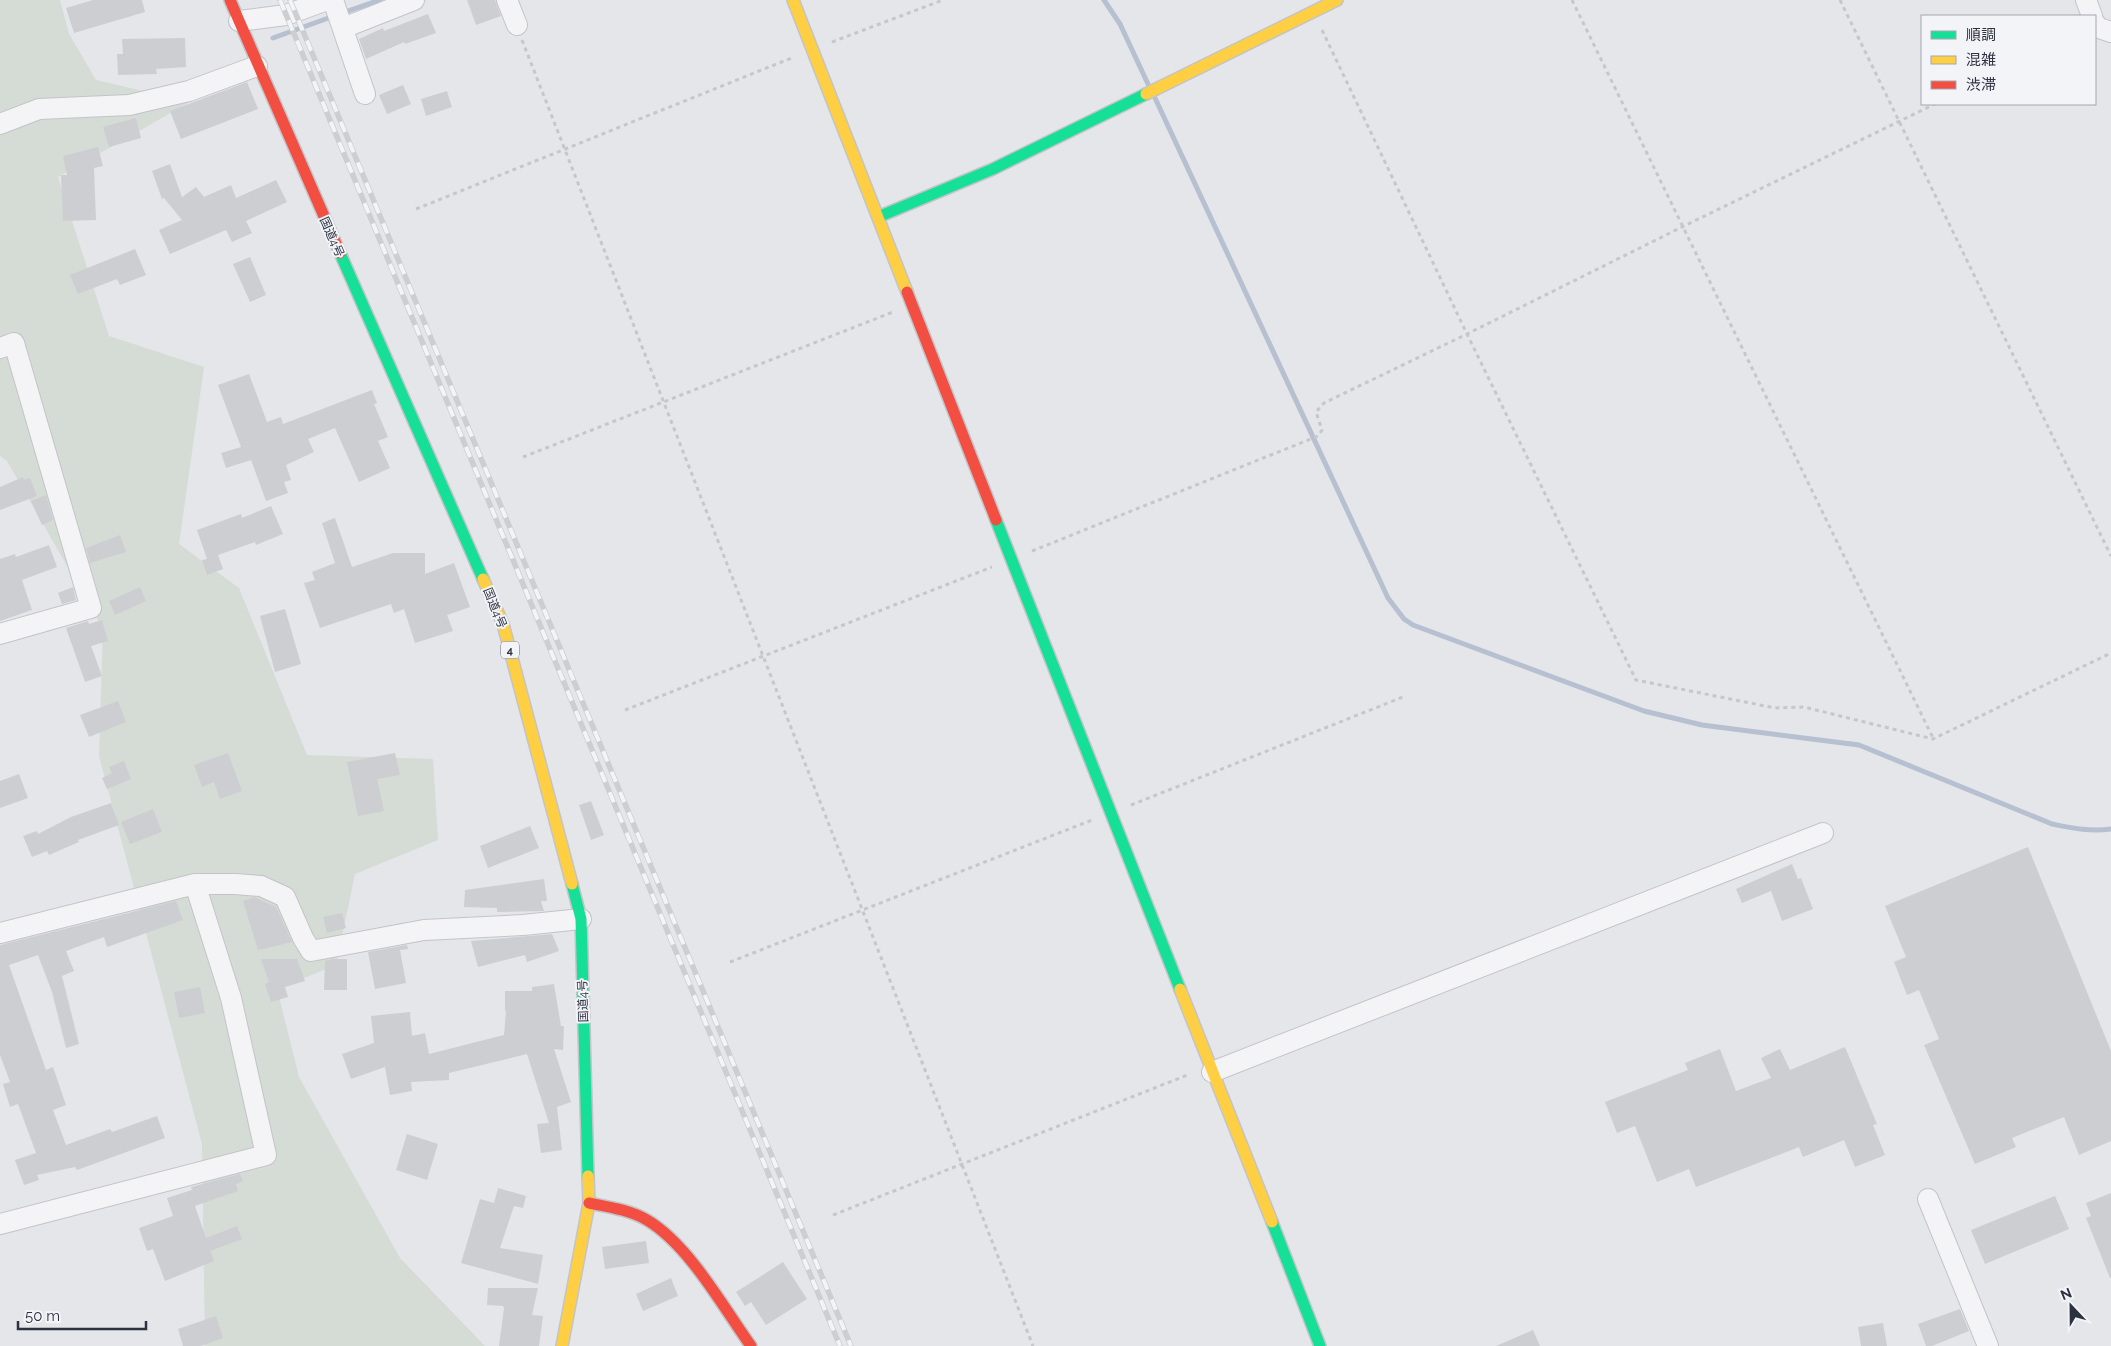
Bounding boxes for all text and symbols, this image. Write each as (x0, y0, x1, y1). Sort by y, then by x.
legend (1921, 15, 2096, 105)
text: 順調 (1966, 26, 1996, 44)
text: 混雑 (1966, 51, 1996, 69)
text: 渋滞 (1966, 76, 1996, 94)
street label: 国道4号 (317, 215, 347, 259)
street label: 国道4号 (481, 586, 509, 630)
road number: 4 (501, 642, 519, 658)
street label: 国道4号 (575, 979, 591, 1023)
north arrow (2046, 1281, 2096, 1331)
text: N (2058, 1285, 2074, 1303)
scale bar (18, 1298, 145, 1330)
text: 50 m (25, 1307, 60, 1325)

